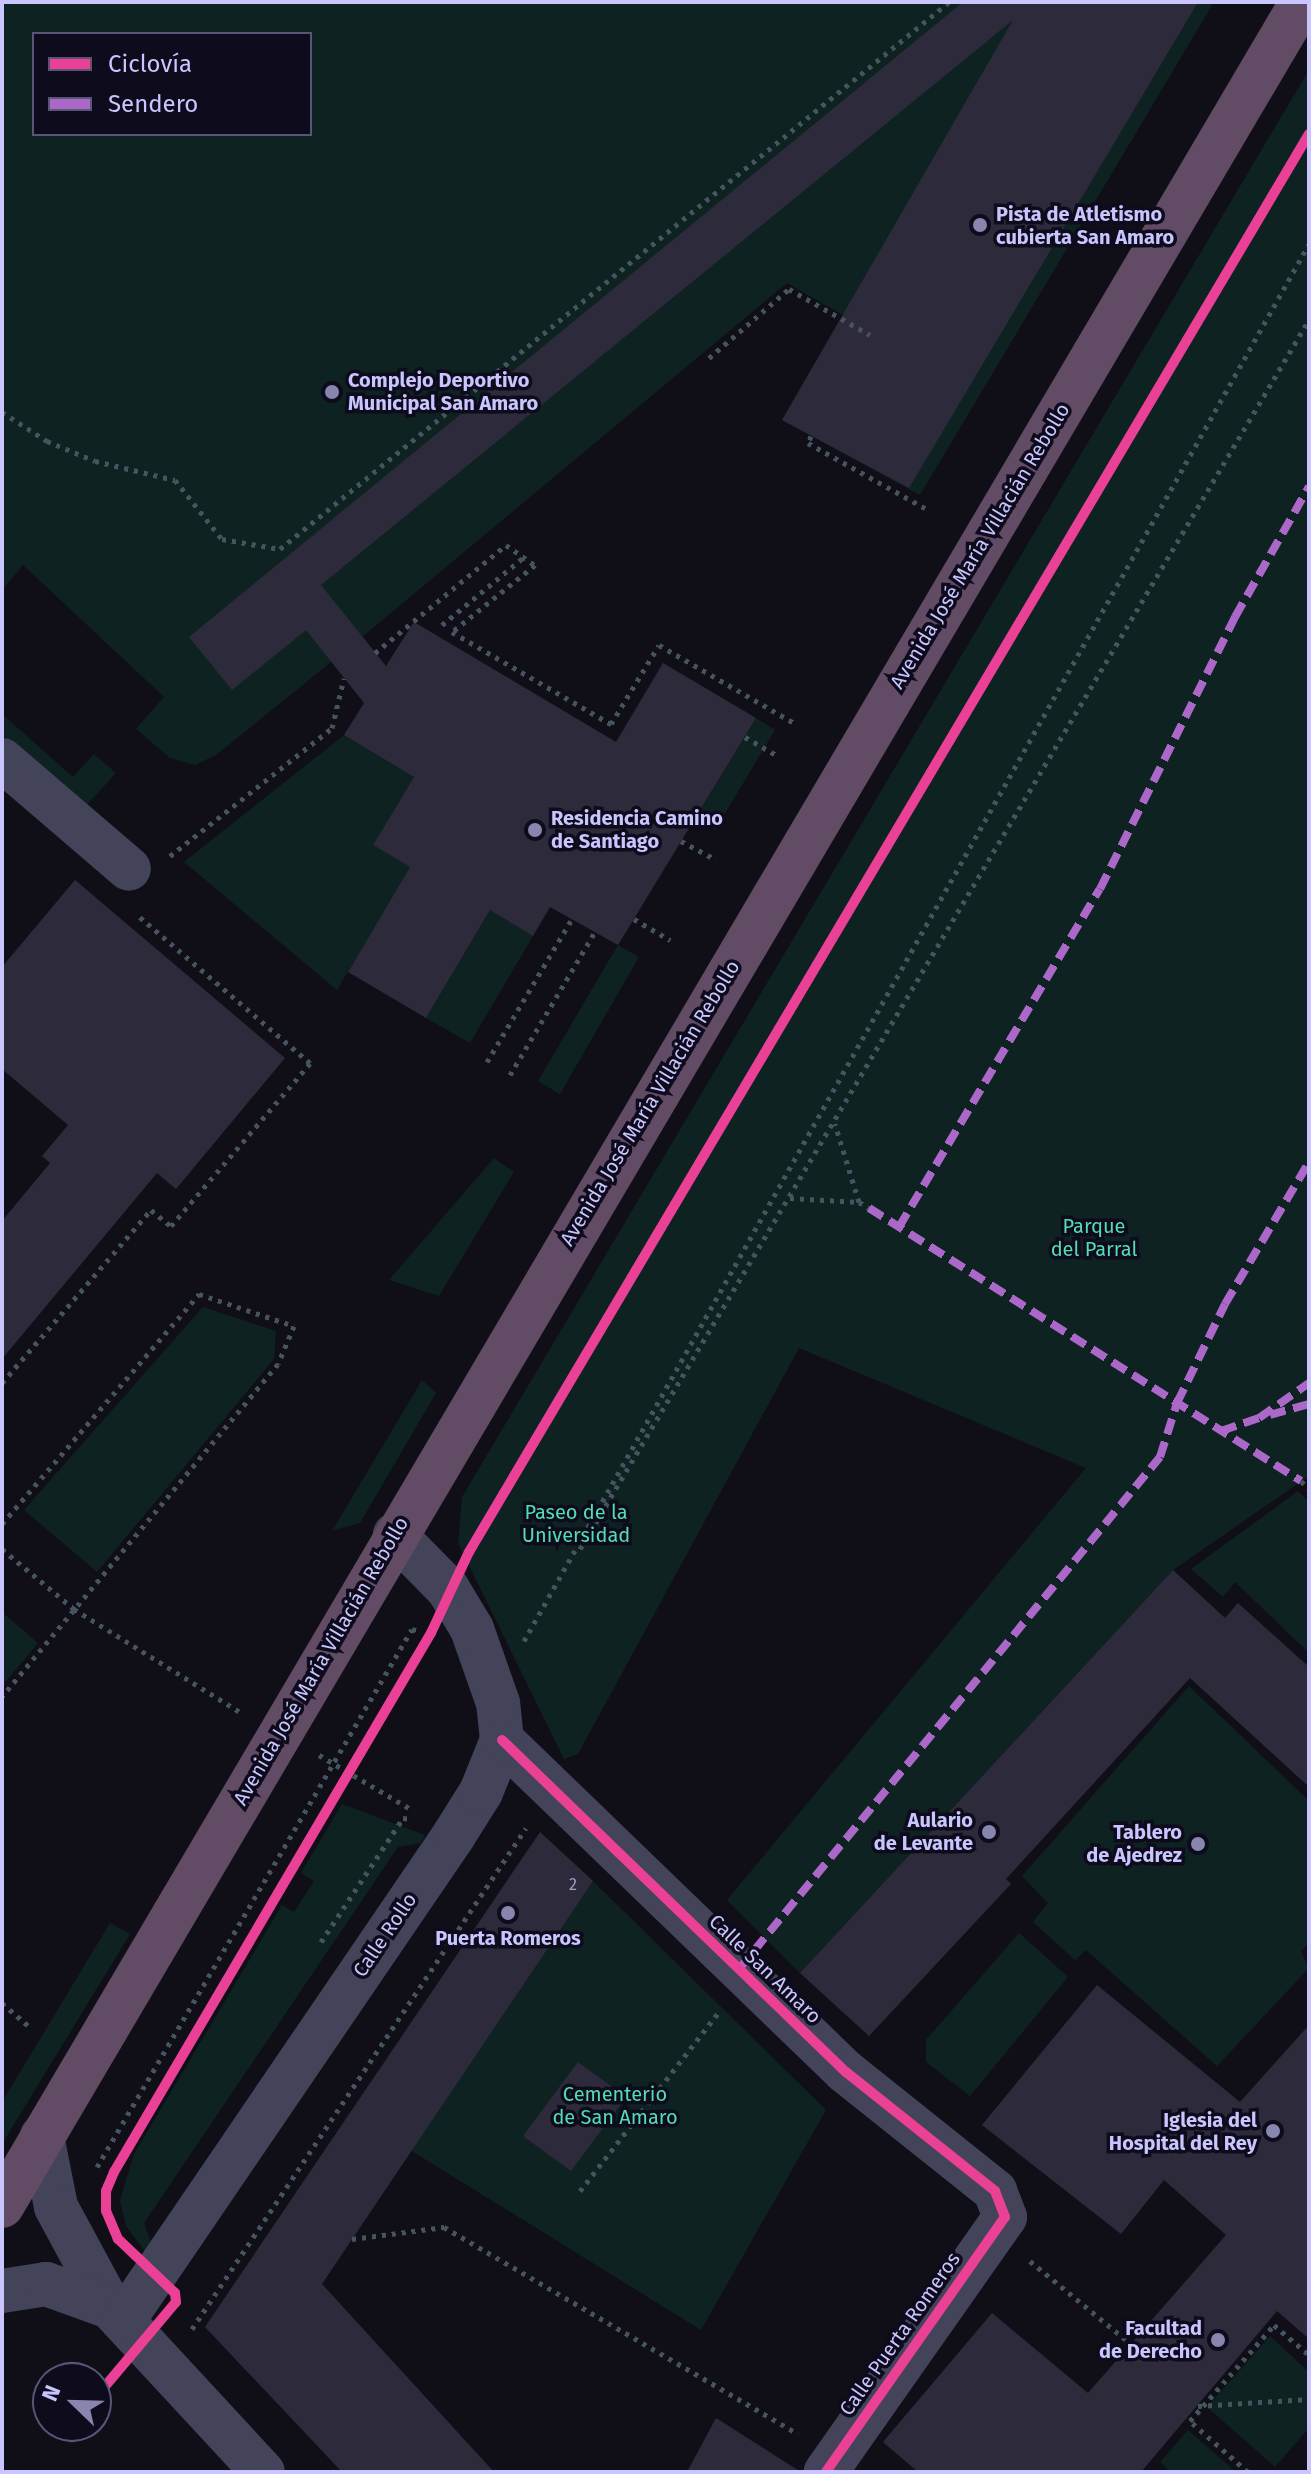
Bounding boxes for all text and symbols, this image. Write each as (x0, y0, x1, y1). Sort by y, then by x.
legend (32, 32, 312, 136)
text: Ciclovía (108, 50, 192, 78)
text: Sendero (108, 90, 198, 118)
place label: Pista de Atletismo cubierta San Amaro (996, 202, 1174, 249)
marker: Pista de Atletismo cubierta San Amaro (971, 216, 989, 234)
place label: Complejo Deportivo Municipal San Amaro (348, 368, 538, 415)
marker: Complejo Deportivo Municipal San Amaro (323, 383, 341, 401)
street label: Avenida José María Villacián Rebollo (885, 399, 1075, 693)
place label: Residencia Camino de Santiago (551, 806, 723, 853)
marker: Residencia Camino de Santiago (526, 821, 544, 839)
street label: Avenida José María Villacián Rebollo (555, 956, 745, 1250)
park label: Parque del Parral (1051, 1214, 1137, 1261)
park label: Paseo de la Universidad (522, 1500, 630, 1547)
street label: Avenida José María Villacián Rebollo (228, 1513, 414, 1809)
place label: Aulario de Levante (874, 1808, 973, 1855)
place label: Tablero de Ajedrez (1086, 1820, 1182, 1867)
marker: Aulario de Levante (980, 1823, 998, 1841)
marker: Tablero de Ajedrez (1189, 1835, 1207, 1853)
house number: 2 (569, 1875, 577, 1895)
street label: Calle Rollo (348, 1888, 422, 1982)
marker: Puerta Romeros (499, 1904, 517, 1922)
street label: Calle San Amaro (704, 1909, 826, 2029)
place label: Puerta Romeros (435, 1926, 581, 1950)
park label: Cementerio de San Amaro (552, 2083, 678, 2130)
place label: Iglesia del Hospital del Rey (1109, 2108, 1257, 2155)
marker: Iglesia del Hospital del Rey (1264, 2122, 1282, 2140)
street label: Calle Puerta Romeros (835, 2248, 965, 2420)
place label: Facultad de Derecho (1099, 2316, 1202, 2363)
marker: Facultad de Derecho (1209, 2331, 1227, 2349)
north arrow (32, 2362, 112, 2442)
text: N (36, 2381, 67, 2405)

